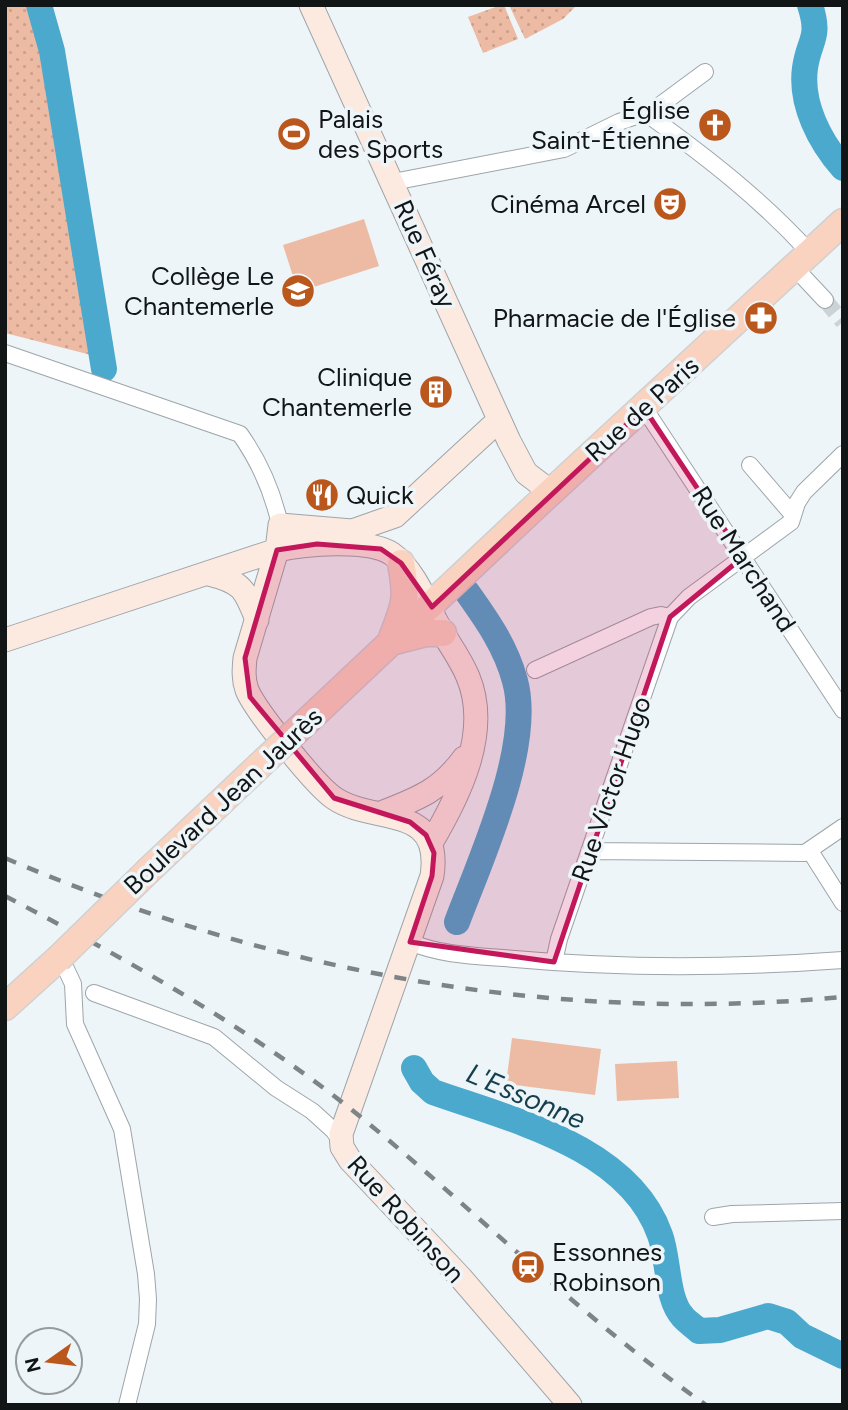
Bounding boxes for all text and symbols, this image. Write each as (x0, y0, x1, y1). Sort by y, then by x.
place label: Église Saint-Étienne (531, 94, 690, 156)
place label: Palais des Sports (318, 103, 443, 165)
church icon: Église Saint-Étienne (696, 106, 734, 144)
sports icon: Palais des Sports (275, 115, 313, 153)
theatre icon: Cinéma Arcel (651, 185, 689, 223)
place label: Cinéma Arcel (490, 188, 646, 220)
street label: Rue Féray (387, 195, 463, 313)
place label: Collège Le Chantemerle (124, 260, 274, 322)
school or university icon: Collège Le Chantemerle (279, 272, 317, 310)
pharmacy icon: Pharmacie de l'Église (742, 299, 780, 337)
place label: Pharmacie de l'Église (493, 302, 736, 334)
street label: Rue de Paris (578, 350, 706, 468)
place label: Clinique Chantemerle (262, 361, 412, 423)
building icon: Clinique Chantemerle (417, 373, 455, 411)
restaurant icon: Quick (303, 476, 341, 514)
place label: Quick (346, 479, 414, 511)
street label: Rue Marchand (685, 480, 803, 638)
street label: Rue Victor Hugo (564, 692, 658, 886)
street label: Boulevard Jean Jaurès (117, 701, 329, 901)
water label: L'Essonne (461, 1056, 591, 1136)
street label: Rue Robinson (340, 1149, 472, 1289)
place label: Essonnes Robinson (552, 1236, 662, 1298)
station icon: Essonnes Robinson (509, 1248, 547, 1286)
north arrow (14, 1326, 84, 1396)
text: N (20, 1355, 46, 1375)

